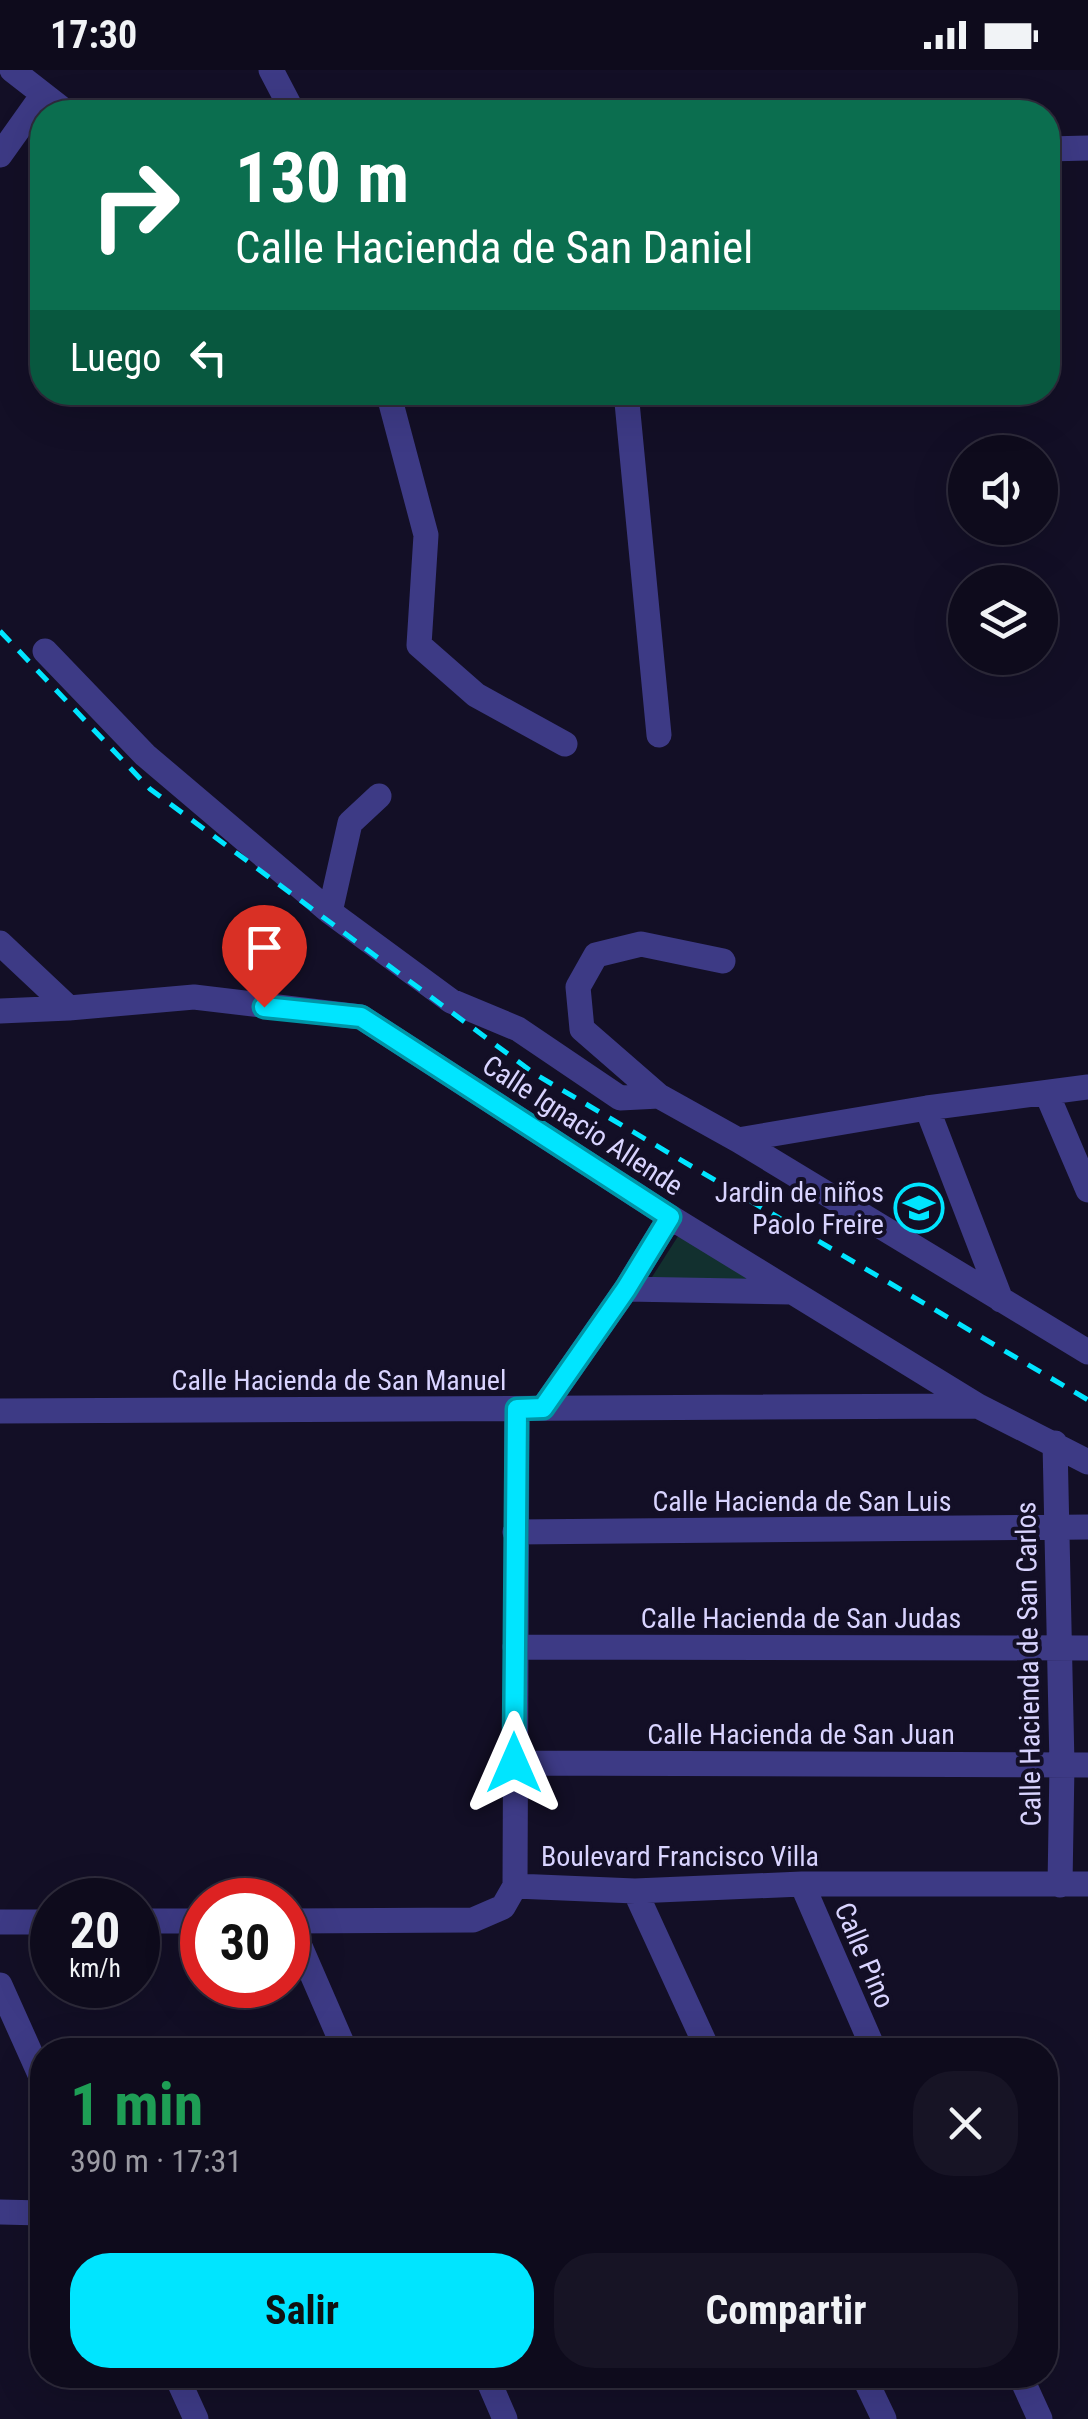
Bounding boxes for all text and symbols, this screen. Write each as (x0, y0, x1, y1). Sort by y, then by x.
text: 17:30 (50, 13, 137, 57)
text: 130 m (235, 137, 409, 219)
icon: right (70, 140, 200, 270)
text: Calle Hacienda de San Daniel (235, 221, 753, 274)
icon: left (181, 330, 236, 385)
text: Luego (70, 336, 161, 380)
map controls (948, 435, 1058, 675)
button: sound (948, 435, 1058, 545)
button: layers (948, 565, 1058, 675)
pin (222, 905, 307, 1008)
icon: arrive (237, 920, 292, 975)
street label: Calle Ignacio Allende (476, 1048, 689, 1202)
place label: Jardin de niños Paolo Freire (715, 1176, 884, 1241)
school or university icon: Jardin de niños Paolo Freire (893, 1182, 945, 1234)
street label: Calle Hacienda de San Manuel (172, 1364, 506, 1397)
street label: Calle Hacienda de San Luis (652, 1485, 952, 1518)
street label: Calle Hacienda de San Carlos (1009, 1501, 1048, 1827)
street label: Calle Hacienda de San Judas (641, 1602, 961, 1635)
position arrow (462, 1711, 566, 1815)
street label: Calle Hacienda de San Juan (647, 1718, 955, 1751)
street label: Boulevard Francisco Villa (541, 1840, 819, 1873)
speed limit sign: 30 (180, 1878, 310, 2008)
street label: Calle Pino (828, 1898, 901, 2013)
text: 20 (70, 1902, 120, 1960)
text: km/h (69, 1954, 121, 1983)
text: 1 min (70, 2069, 203, 2140)
button: close (913, 2071, 1018, 2176)
text: 390 m · 17:31 (70, 2142, 242, 2180)
button: Salir (70, 2253, 534, 2368)
button: Compartir (554, 2253, 1018, 2368)

